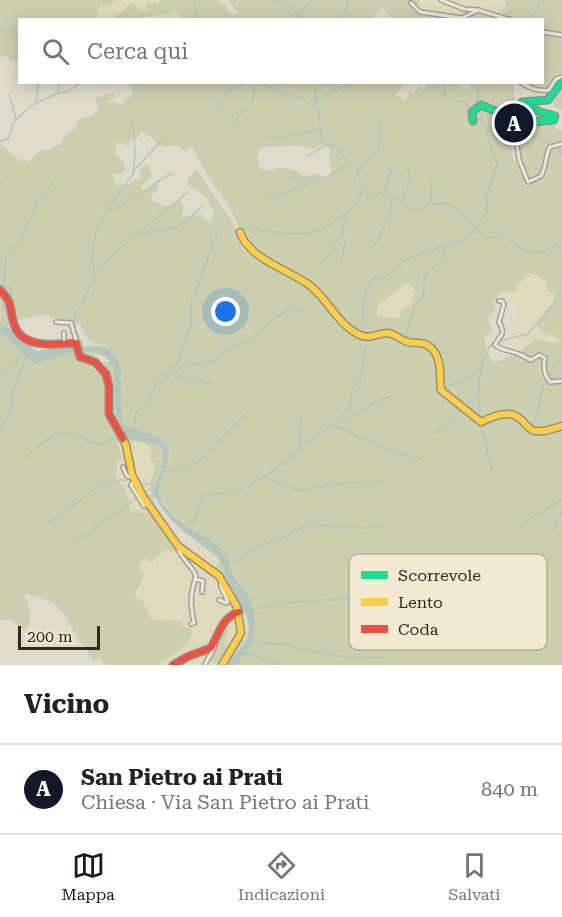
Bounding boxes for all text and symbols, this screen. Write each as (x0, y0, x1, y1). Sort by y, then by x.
search box (18, 18, 544, 84)
icon: search (39, 35, 72, 68)
text: Cerca qui (87, 39, 188, 64)
pin: A (494, 100, 534, 146)
your location (211, 297, 240, 326)
legend (349, 554, 547, 650)
text: Scorrevole (398, 566, 481, 585)
text: Lento (398, 593, 443, 612)
text: Coda (398, 620, 439, 639)
scale bar (18, 623, 100, 650)
text: 200 m (27, 627, 73, 646)
text: Vicino (24, 689, 109, 719)
text: San Pietro ai Prati (81, 765, 283, 790)
text: A (36, 777, 51, 801)
text: 840 m (481, 777, 538, 801)
text: Chiesa · Via San Pietro ai Prati (81, 790, 369, 814)
tab: Mappa (62, 849, 115, 904)
tab: Indicazioni (238, 849, 325, 904)
tab: Salvati (448, 849, 500, 904)

